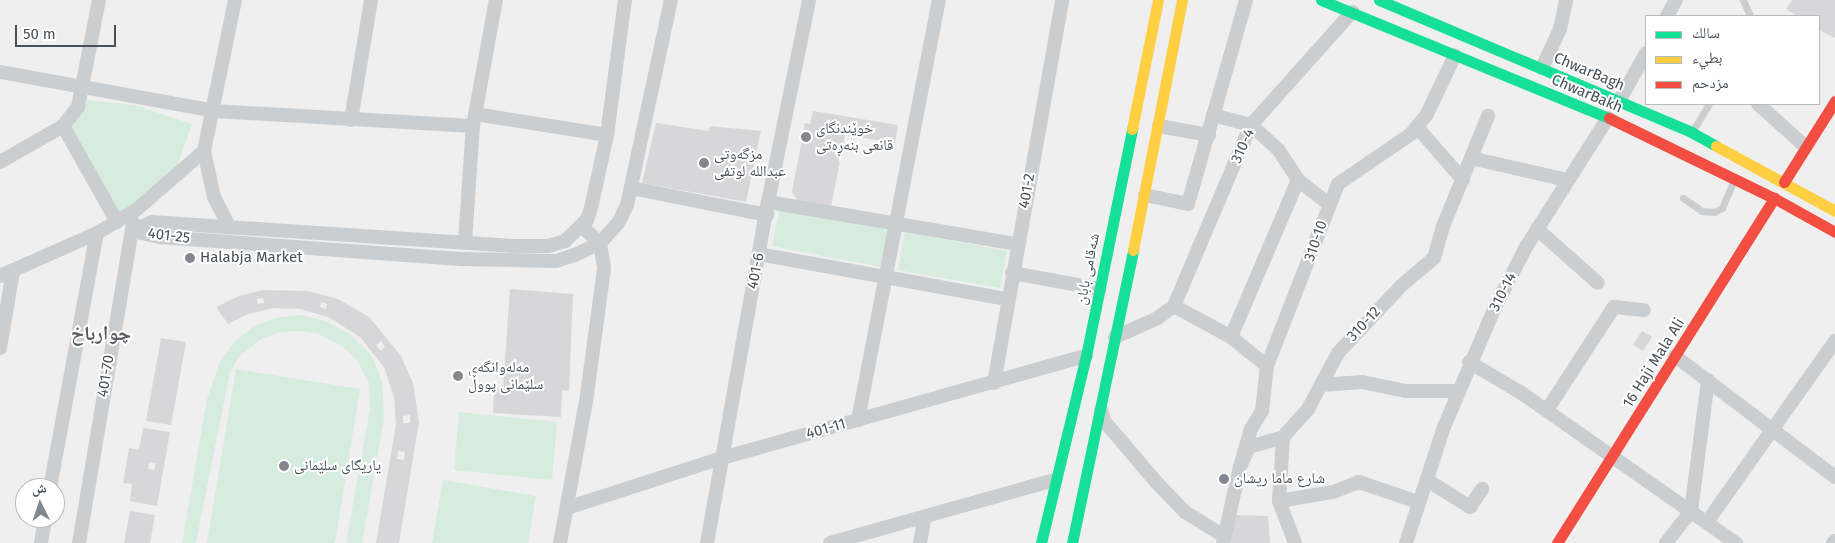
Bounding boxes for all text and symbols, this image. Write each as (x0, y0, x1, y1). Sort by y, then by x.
scale bar (18, 15, 119, 47)
legend (1645, 15, 1820, 105)
text: سالك (1692, 24, 1720, 42)
text: 50 m (23, 25, 56, 43)
street label: ChwarBagh (1551, 49, 1627, 95)
text: بطيء (1692, 49, 1722, 67)
street label: ChwarBakh (1549, 71, 1625, 117)
text: مزدحم (1692, 74, 1729, 92)
place label: خوێندنگای قانعی بنەڕەتی (816, 119, 893, 154)
street label: 310-4 (1227, 126, 1259, 166)
marker: خوێندنگای قانعی بنەڕەتی (800, 131, 812, 143)
place label: مزگەوتی عبداللە لوتفی (714, 145, 786, 180)
marker: مزگەوتی عبداللە لوتفی (698, 157, 710, 169)
street label: 401-2 (1015, 172, 1039, 210)
street label: 310-10 (1301, 218, 1331, 264)
street label: 401-25 (147, 224, 191, 248)
street label: شەقامی بابان (1072, 232, 1104, 306)
place label: Halabja Market (200, 249, 303, 267)
street label: 401-6 (744, 251, 768, 291)
marker: Halabja Market (184, 252, 196, 264)
street label: 310-14 (1486, 269, 1520, 315)
street label: 310-12 (1343, 303, 1385, 345)
street label: 16 Haji Mala Ali (1619, 315, 1689, 411)
district label: چوارباخ (71, 321, 131, 345)
street label: 401-70 (94, 354, 118, 398)
place label: مەلەوانگەی سلێمانی پووڵ (468, 358, 543, 393)
marker: مەلەوانگەی سلێمانی پووڵ (452, 370, 464, 382)
street label: 401-11 (804, 415, 848, 443)
place label: یاریگای سلێمانی (294, 457, 381, 475)
marker: یاریگای سلێمانی (278, 460, 290, 472)
place label: شارع ماما ريشان (1234, 470, 1325, 488)
marker: شارع ماما ريشان (1218, 473, 1230, 485)
north arrow (15, 478, 65, 528)
text: ش (31, 480, 47, 498)

